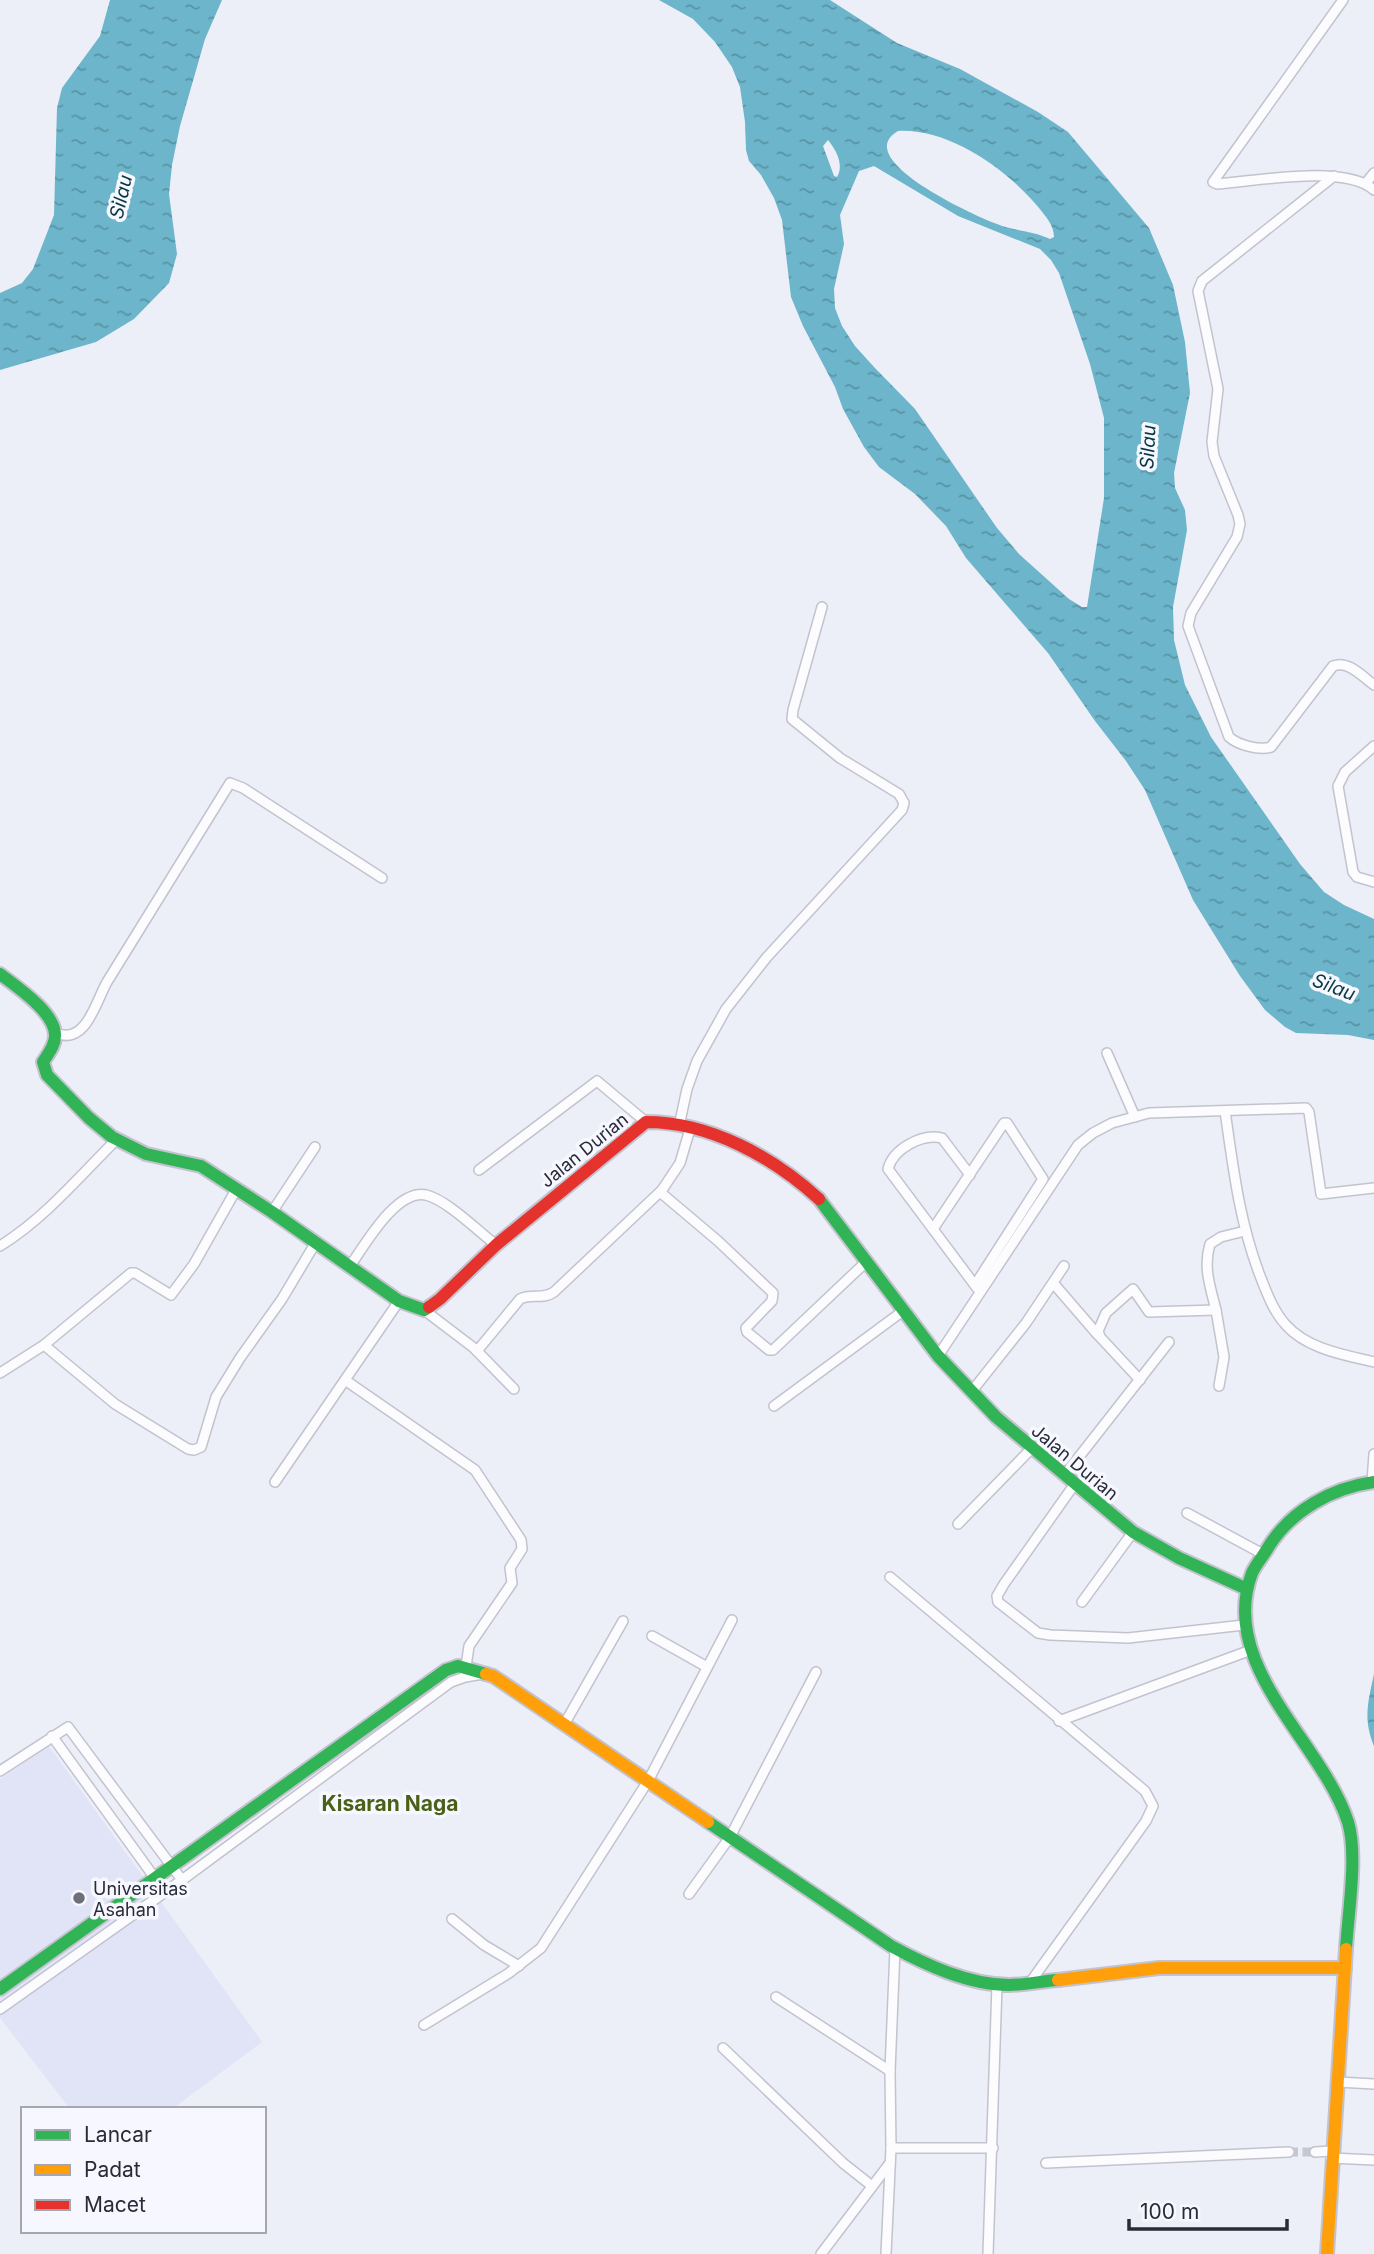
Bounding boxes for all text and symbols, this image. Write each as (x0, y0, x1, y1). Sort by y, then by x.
water label: Silau (105, 173, 137, 221)
water label: Silau (1135, 424, 1161, 470)
water label: Silau (1309, 968, 1359, 1006)
street label: Jalan Durian (536, 1108, 632, 1192)
street label: Jalan Durian (1028, 1420, 1122, 1504)
district label: Kisaran Naga (321, 1791, 459, 1816)
place label: Universitas Asahan (93, 1878, 188, 1920)
marker: Universitas Asahan (71, 1890, 87, 1906)
legend (21, 2107, 266, 2233)
text: Lancar (84, 2122, 152, 2147)
text: Padat (84, 2157, 141, 2182)
scale bar (1129, 2188, 1286, 2232)
text: Macet (84, 2192, 146, 2217)
text: 100 m (1140, 2199, 1199, 2224)

